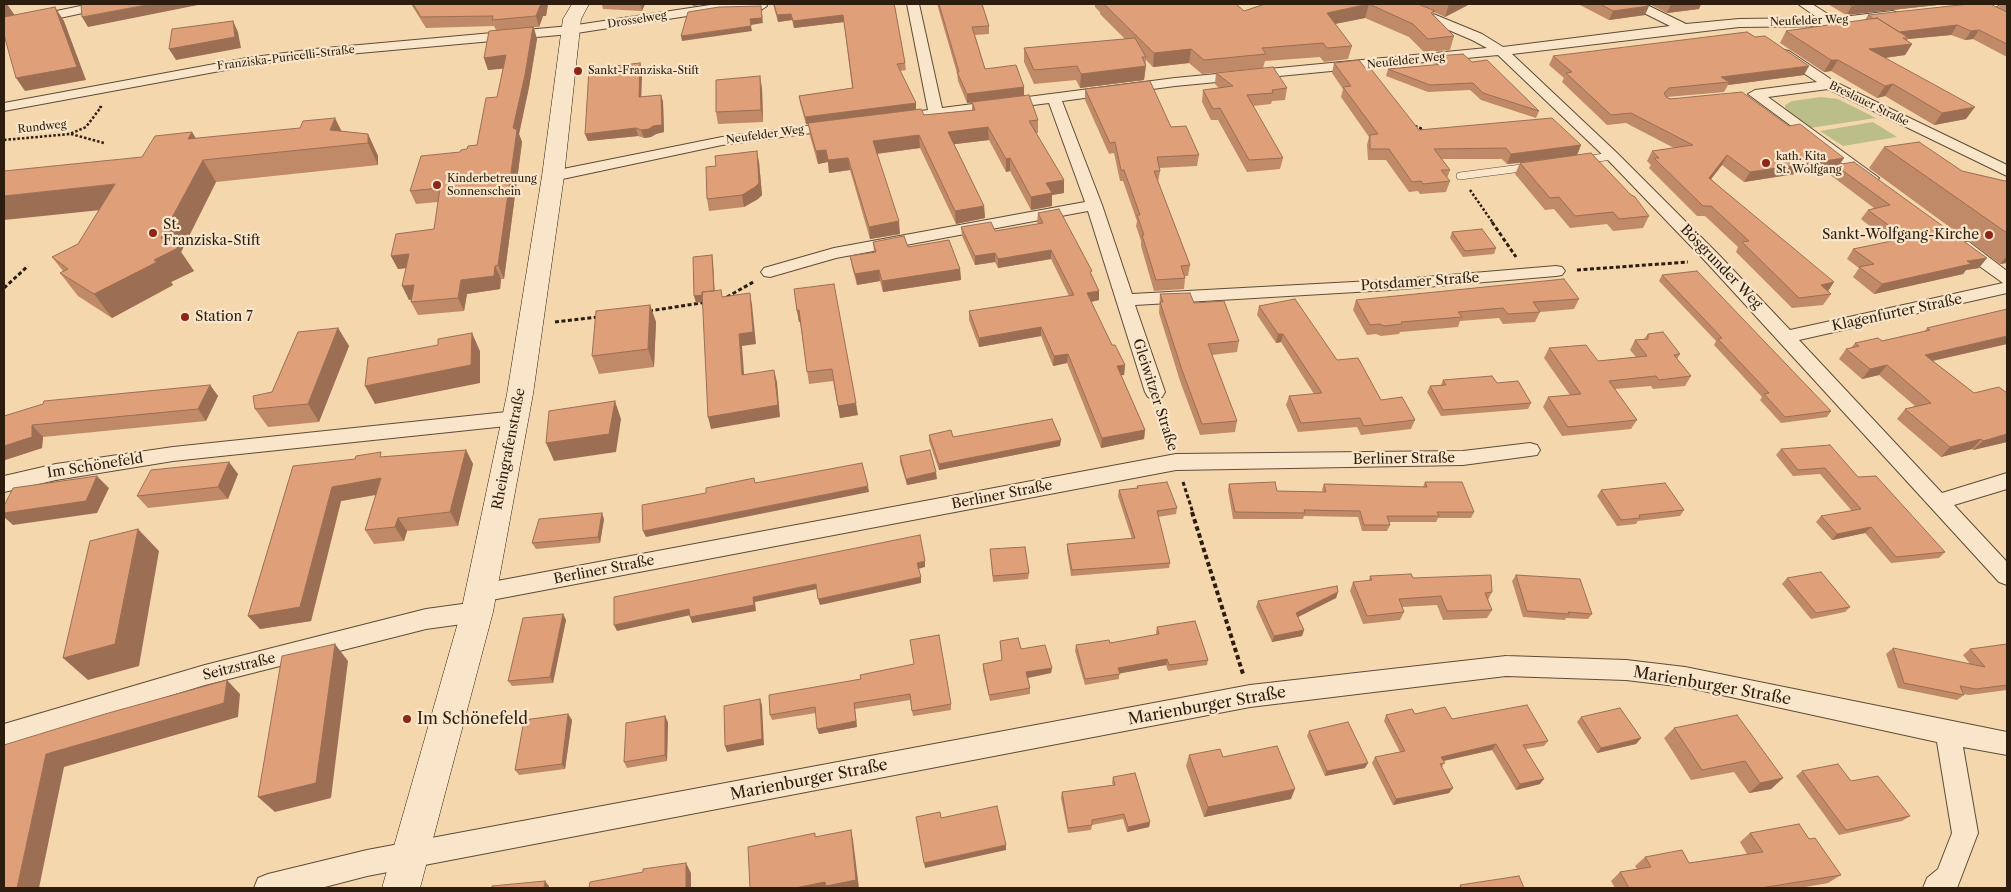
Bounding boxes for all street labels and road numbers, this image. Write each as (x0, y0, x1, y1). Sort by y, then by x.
street label: Drosselweg (606, 9, 668, 31)
street label: Neufelder Weg (1770, 13, 1848, 29)
street label: Franziska-Puricelli-Straße (216, 43, 356, 73)
street label: Neufelder Weg (1366, 50, 1446, 72)
street label: Breslauer Straße (1827, 79, 1911, 129)
street label: Rundweg (17, 118, 67, 136)
street label: Neufelder Weg (725, 123, 805, 147)
street label: Bösgrunder Weg (1677, 221, 1765, 313)
street label: Potsdamer Straße (1360, 269, 1480, 295)
street label: Klagenfurter Straße (1830, 291, 1964, 335)
street label: Gleiwitzer Straße (1129, 337, 1181, 453)
street label: Rheingrafenstraße (489, 387, 529, 511)
street label: Im Schönefeld (46, 450, 144, 482)
street label: Berliner Straße (1353, 450, 1455, 468)
street label: Berliner Straße (950, 477, 1054, 513)
street label: Berliner Straße (552, 552, 656, 588)
street label: Seitzstraße (201, 650, 277, 684)
street label: Marienburger Straße (1632, 663, 1792, 709)
street label: Marienburger Straße (1127, 683, 1287, 729)
street label: Marienburger Straße (729, 755, 889, 805)

